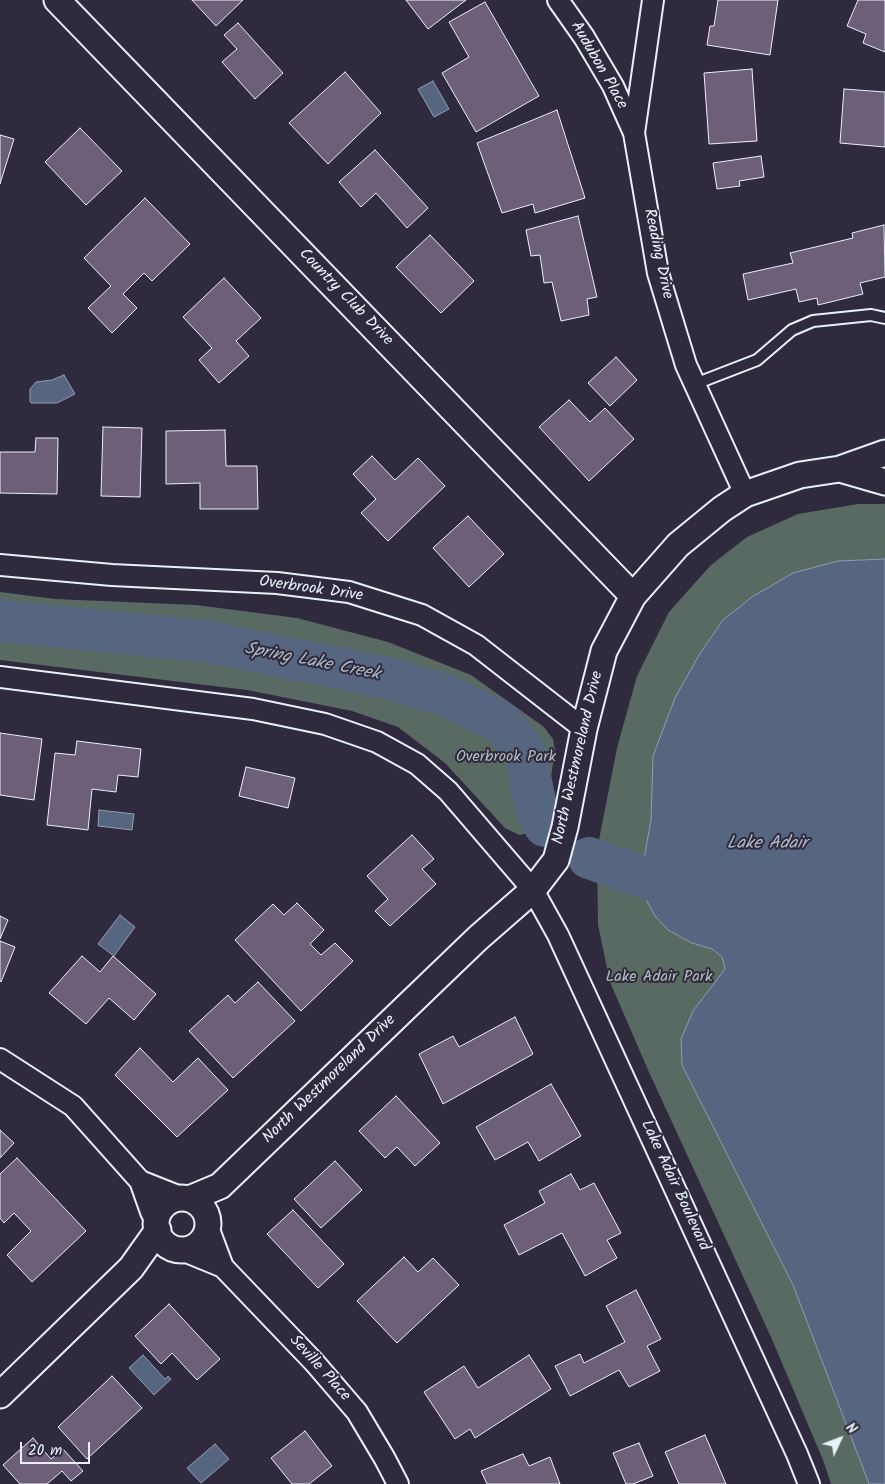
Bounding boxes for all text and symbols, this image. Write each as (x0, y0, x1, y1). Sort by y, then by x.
street label: Audubon Place (565, 19, 631, 113)
street label: Reading Drive (638, 207, 676, 301)
street label: Country Club Drive (294, 245, 396, 351)
street label: Overbrook Drive (258, 573, 364, 607)
water label: Spring Lake Creek (243, 639, 381, 687)
street label: North Westmoreland Drive (550, 669, 608, 847)
park label: Overbrook Park (456, 748, 556, 768)
water label: Lake Adair (727, 834, 807, 856)
park label: Lake Adair Park (605, 968, 713, 988)
street label: North Westmoreland Drive (259, 1011, 401, 1149)
street label: Lake Adair Boulevard (635, 1118, 713, 1254)
street label: Seville Place (284, 1332, 354, 1406)
north arrow (815, 1414, 865, 1464)
text: N (840, 1418, 862, 1440)
scale bar (22, 1432, 92, 1464)
text: 20 m (28, 1439, 62, 1463)

